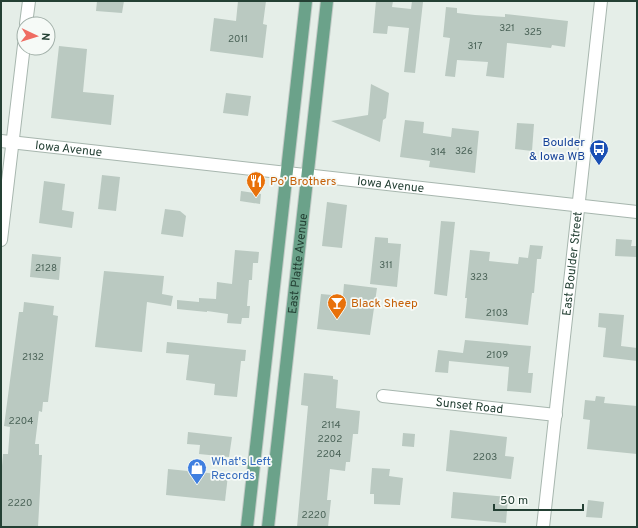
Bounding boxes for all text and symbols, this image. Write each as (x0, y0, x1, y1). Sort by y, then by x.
north arrow (16, 16, 56, 56)
house number: 321 (499, 22, 515, 35)
house number: 325 (524, 26, 542, 39)
text: N (38, 32, 52, 41)
house number: 2011 (228, 33, 248, 46)
house number: 317 (468, 40, 482, 53)
place label: Boulder & Iowa WB (529, 135, 585, 165)
street label: Iowa Avenue (34, 138, 103, 161)
bus stop icon: Boulder & Iowa WB (588, 138, 610, 166)
house number: 326 (455, 145, 473, 158)
house number: 314 (430, 146, 446, 159)
restaurant icon: Po’ Brothers (245, 170, 267, 198)
place label: Po’ Brothers (270, 174, 336, 190)
street label: Iowa Avenue (356, 174, 425, 197)
street label: East Boulder Street (559, 211, 587, 317)
street label: East Platte Avenue (285, 213, 312, 315)
house number: 311 (379, 259, 393, 272)
house number: 2128 (35, 262, 57, 275)
house number: 323 (470, 271, 488, 284)
bar icon: Black Sheep (326, 292, 348, 320)
place label: Black Sheep (351, 296, 418, 312)
house number: 2103 (486, 307, 508, 320)
house number: 2109 (486, 349, 508, 362)
house number: 2132 (22, 351, 44, 364)
street label: Sunset Road (435, 395, 504, 418)
house number: 2204 (9, 415, 33, 428)
house number: 2114 (321, 419, 341, 432)
house number: 2202 (318, 433, 342, 446)
house number: 2204 (317, 448, 341, 461)
house number: 2203 (473, 451, 497, 464)
place label: What's Left Records (211, 454, 271, 484)
shop icon: What's Left Records (186, 457, 208, 485)
scale bar (494, 486, 583, 512)
text: 50 m (500, 493, 528, 509)
house number: 2220 (8, 497, 32, 510)
house number: 2220 (302, 509, 326, 522)

